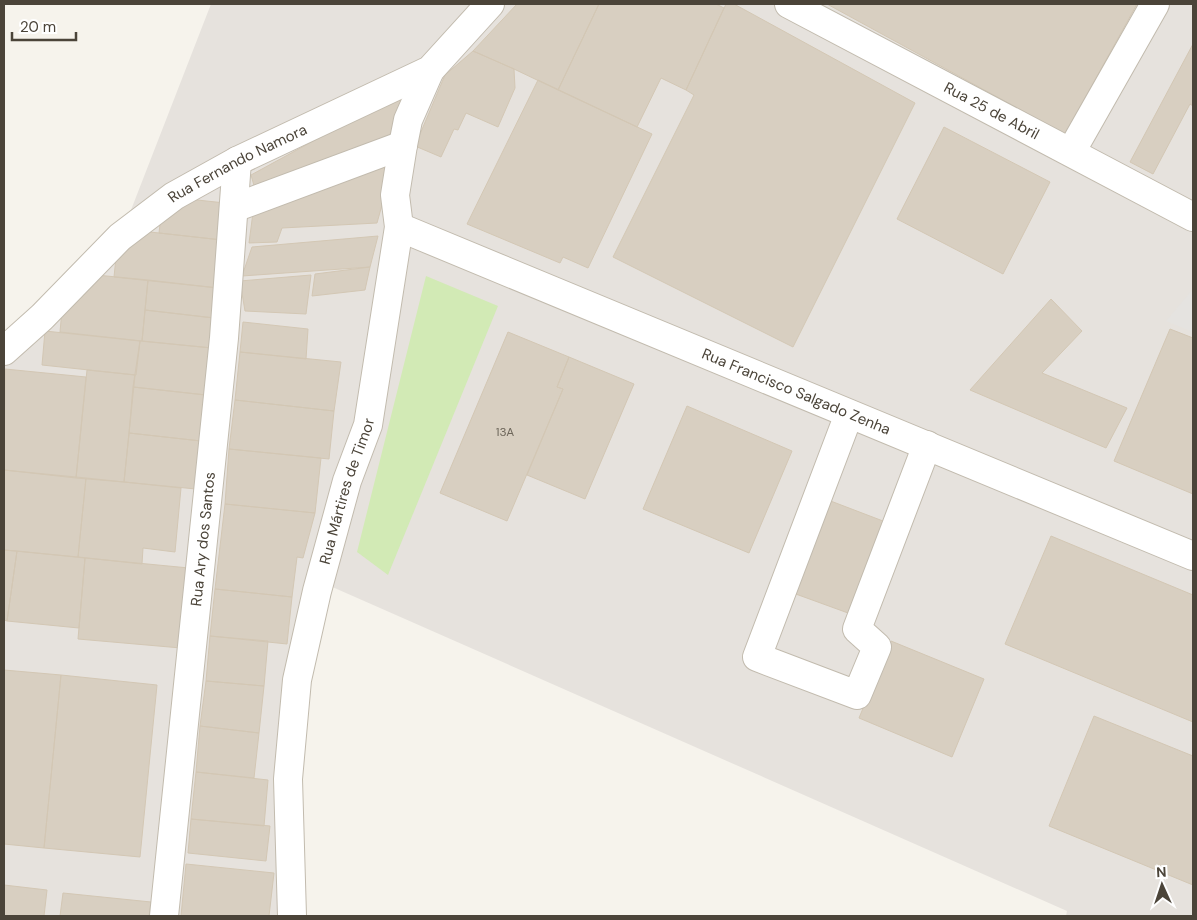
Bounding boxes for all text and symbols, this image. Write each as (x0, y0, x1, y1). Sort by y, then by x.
scale bar (12, 10, 76, 42)
text: 20 m (20, 17, 56, 37)
street label: Rua 25 de Abril (940, 77, 1043, 144)
street label: Rua Fernando Namora (164, 119, 310, 207)
street label: Rua Francisco Salgado Zenha (699, 344, 894, 440)
street label: Rua Mártires de Timor (315, 416, 379, 567)
house number: 13A (496, 424, 514, 440)
street label: Rua Ary dos Santos (186, 471, 220, 607)
north arrow (1137, 860, 1187, 910)
text: N (1156, 863, 1167, 881)

